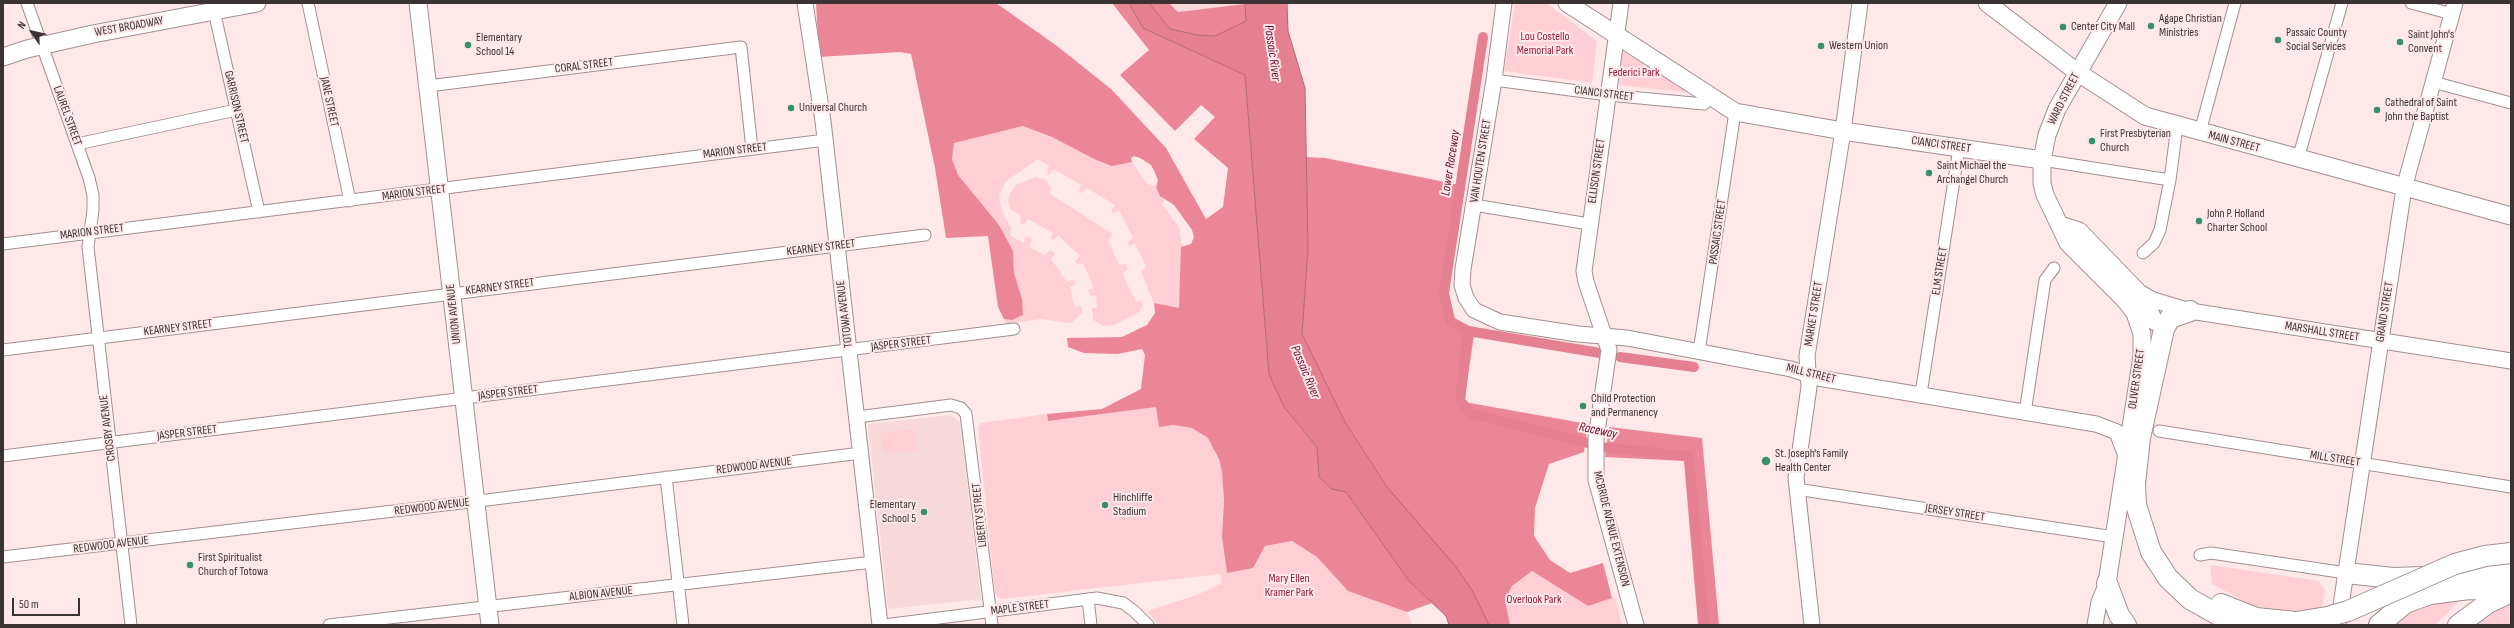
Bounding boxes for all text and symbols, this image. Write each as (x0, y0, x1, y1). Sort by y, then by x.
north arrow (12, 12, 52, 52)
place label: Agape Christian Ministries (2159, 12, 2222, 40)
street label: WEST BROADWAY (94, 14, 164, 40)
text: N (15, 19, 29, 31)
place label: Center City Mall (2071, 20, 2135, 34)
marker: Agape Christian Ministries (2146, 21, 2156, 31)
marker: Center City Mall (2058, 22, 2068, 32)
water label: Passaic River (1260, 24, 1284, 82)
place label: Passaic County Social Services (2286, 26, 2347, 54)
place label: Saint John's Convent (2408, 28, 2454, 56)
park label: Lou Costello Memorial Park (1517, 30, 1573, 58)
place label: Elementary School 14 (476, 31, 522, 59)
marker: Passaic County Social Services (2273, 35, 2283, 45)
marker: Saint John's Convent (2395, 37, 2405, 47)
place label: Western Union (1829, 39, 1888, 53)
marker: Elementary School 14 (463, 40, 473, 50)
marker: Western Union (1816, 41, 1826, 51)
street label: CORAL STREET (554, 55, 614, 77)
park label: Federici Park (1608, 66, 1660, 80)
street label: GARRISON STREET (221, 69, 251, 145)
street label: WARD STREET (2045, 71, 2083, 127)
street label: JANE STREET (317, 76, 341, 128)
street label: CIANCI STREET (1573, 83, 1635, 105)
street label: LAUREL STREET (50, 84, 84, 148)
place label: Cathedral of Saint John the Baptist (2385, 96, 2457, 124)
place label: Universal Church (799, 101, 867, 115)
marker: Universal Church (786, 103, 796, 113)
marker: Cathedral of Saint John the Baptist (2372, 105, 2382, 115)
street label: VAN HOUTEN STREET (1467, 118, 1495, 204)
place label: First Presbyterian Church (2100, 127, 2171, 155)
street label: MAIN STREET (2207, 128, 2261, 156)
water label: Lower Raceway (1438, 129, 1464, 197)
street label: CIANCI STREET (1910, 134, 1972, 156)
marker: First Presbyterian Church (2087, 136, 2097, 146)
street label: ELLISON STREET (1585, 138, 1609, 204)
street label: MARION STREET (702, 140, 768, 162)
place label: Saint Michael the Archangel Church (1937, 159, 2008, 187)
marker: Saint Michael the Archangel Church (1924, 168, 1934, 178)
street label: MARION STREET (381, 182, 447, 204)
street label: PASSAIC STREET (1706, 199, 1730, 265)
place label: John P. Holland Charter School (2207, 207, 2267, 235)
marker: John P. Holland Charter School (2194, 216, 2204, 226)
street label: MARION STREET (59, 221, 125, 243)
street label: KEARNEY STREET (786, 237, 856, 259)
street label: ELM STREET (1929, 246, 1951, 296)
street label: KEARNEY STREET (465, 276, 535, 298)
street label: TOTOWA AVENUE (834, 280, 856, 348)
street label: MARKET STREET (1802, 281, 1826, 347)
street label: GRAND STREET (2373, 281, 2397, 343)
street label: UNION AVENUE (444, 283, 464, 345)
street label: KEARNEY STREET (143, 317, 213, 339)
street label: MARSHALL STREET (2284, 319, 2360, 345)
street label: JASPER STREET (870, 333, 932, 355)
water label: Passaic River (1287, 343, 1323, 401)
street label: OLIVER STREET (2126, 348, 2148, 410)
street label: MILL STREET (1785, 361, 1837, 387)
street label: JASPER STREET (477, 382, 539, 404)
place label: Child Protection and Permanency (1591, 392, 1658, 420)
street label: CROSBY AVENUE (97, 394, 119, 462)
marker: Child Protection and Permanency (1578, 401, 1588, 411)
water label: Raceway (1578, 419, 1618, 443)
street label: JASPER STREET (156, 422, 218, 444)
place label: St. Joseph's Family Health Center (1775, 447, 1848, 475)
street label: MILL STREET (2309, 448, 2361, 470)
street label: REDWOOD AVENUE (715, 454, 793, 478)
marker: St. Joseph's Family Health Center (1760, 455, 1772, 467)
street label: MCBRIDE AVENUE EXTENSION (1590, 470, 1632, 588)
street label: LIBERTY STREET (969, 482, 991, 548)
place label: Hinchliffe Stadium (1113, 491, 1153, 519)
street label: REDWOOD AVENUE (393, 495, 471, 519)
place label: Elementary School 5 (870, 498, 916, 526)
marker: Hinchliffe Stadium (1100, 500, 1110, 510)
street label: JERSEY STREET (1924, 501, 1986, 525)
marker: Elementary School 5 (919, 507, 929, 517)
street label: REDWOOD AVENUE (72, 533, 150, 557)
place label: First Spiritualist Church of Totowa (198, 551, 268, 579)
marker: First Spiritualist Church of Totowa (185, 560, 195, 570)
park label: Mary Ellen Kramer Park (1265, 572, 1313, 600)
street label: ALBION AVENUE (569, 584, 633, 604)
scale bar (14, 590, 82, 616)
park label: Overlook Park (1507, 593, 1561, 607)
text: 50 m (19, 597, 39, 612)
street label: MAPLE STREET (990, 597, 1050, 619)

